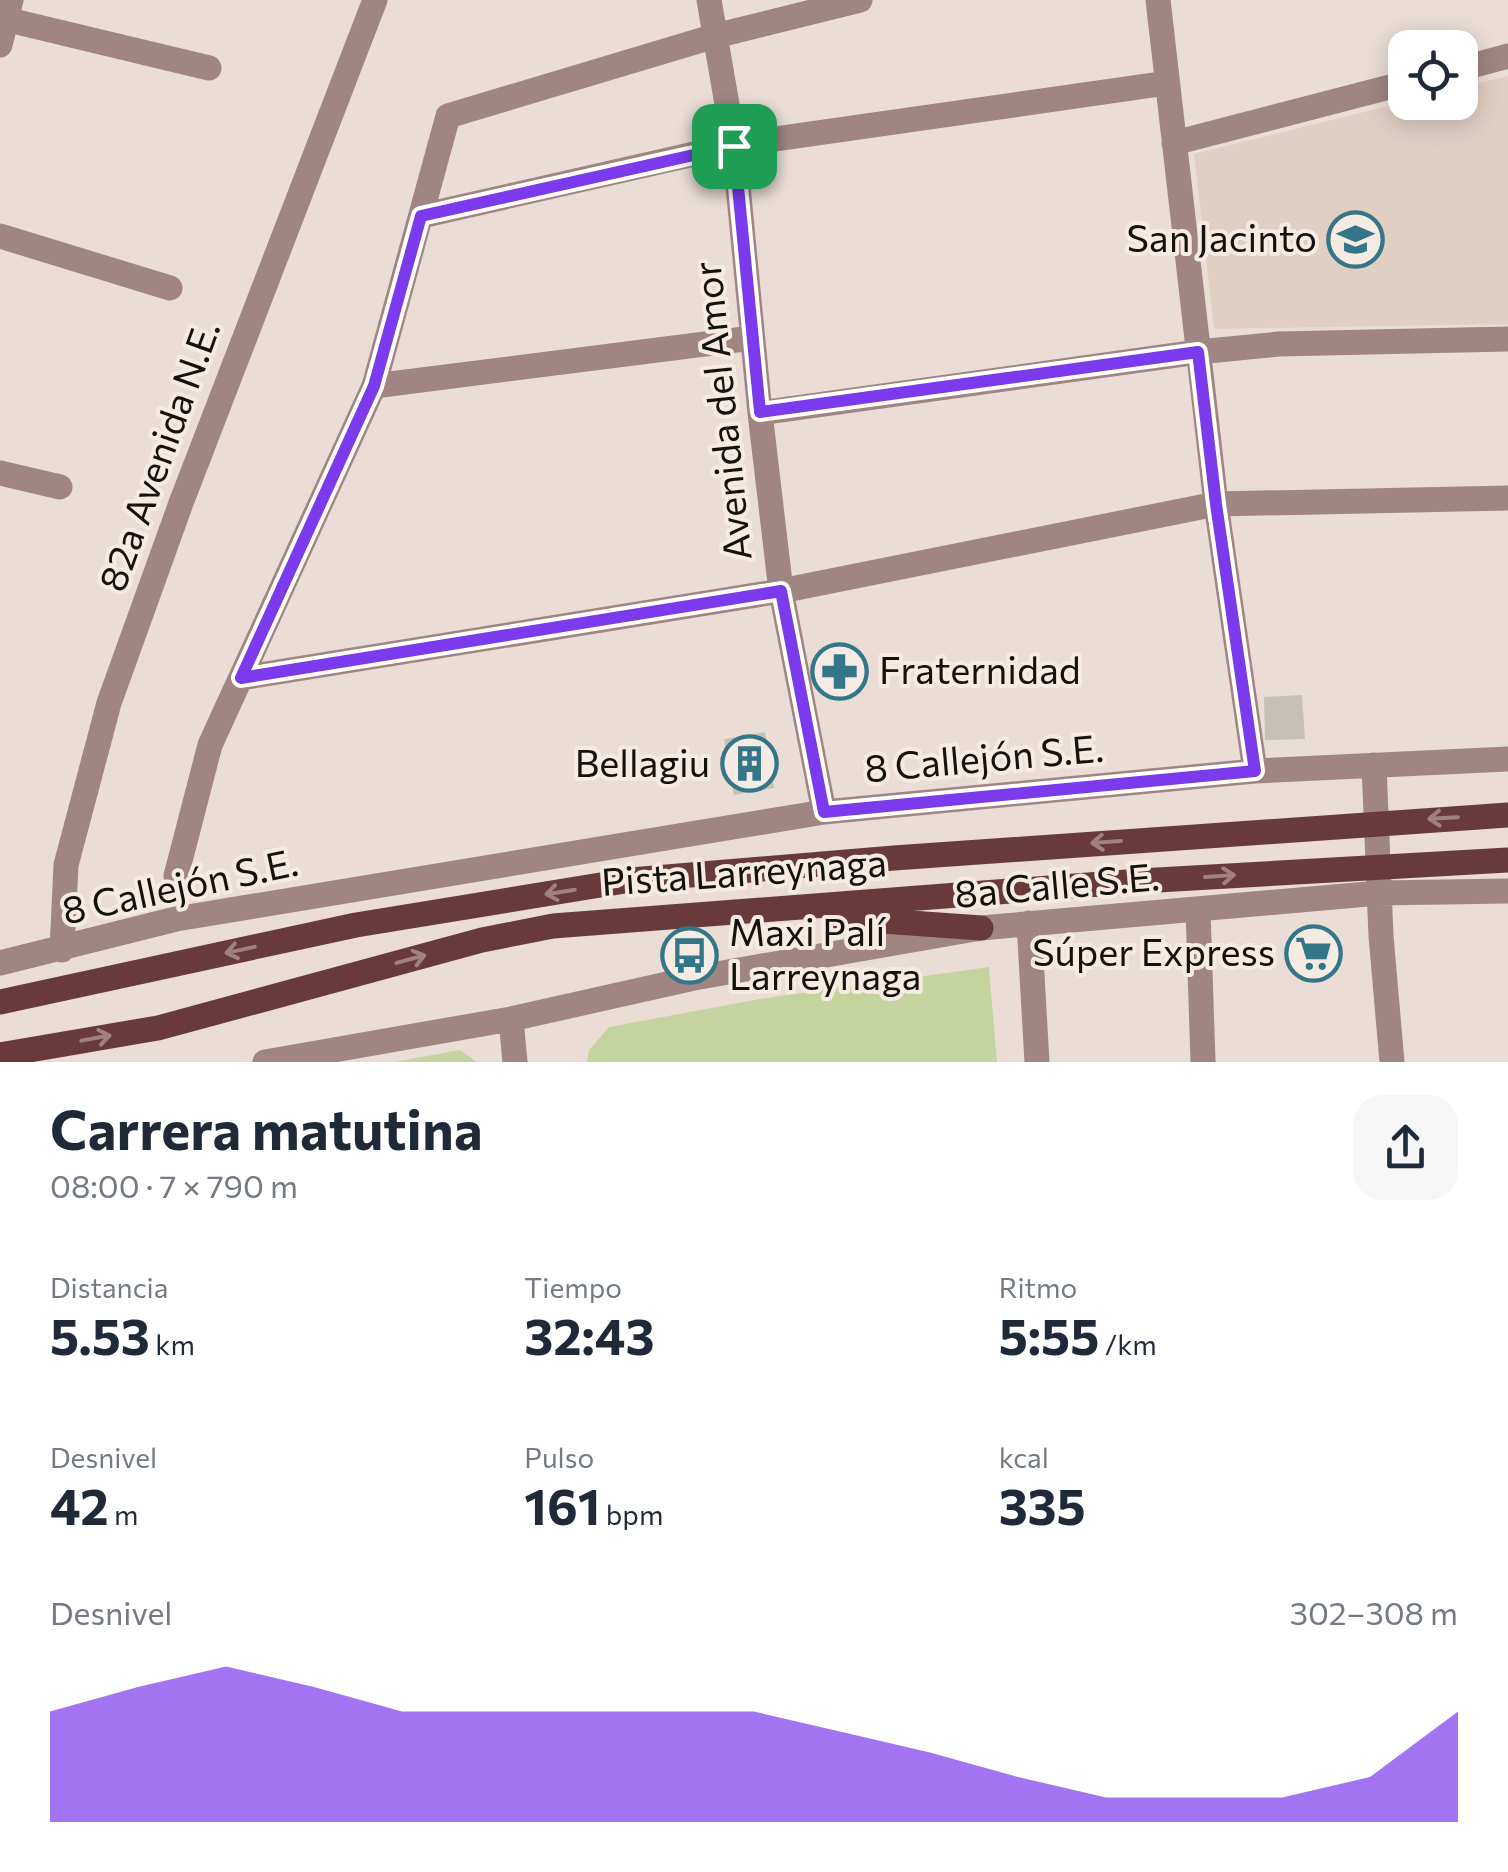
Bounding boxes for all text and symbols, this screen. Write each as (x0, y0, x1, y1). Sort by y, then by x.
map controls (1388, 30, 1478, 120)
button: locate (1388, 30, 1478, 120)
pin (692, 104, 777, 189)
icon: arrive (707, 119, 762, 174)
school or university icon: San Jacinto (1326, 209, 1386, 269)
place label: San Jacinto (1127, 213, 1317, 260)
street label: Avenida del Amor (681, 259, 760, 563)
street label: 82a Avenida N.E. (87, 313, 228, 597)
pharmacy icon: Fraternidad (810, 641, 870, 701)
place label: Fraternidad (879, 645, 1081, 692)
street label: 8 Callejón S.E. (862, 723, 1105, 790)
building icon: Bellagiu (719, 734, 779, 794)
place label: Bellagiu (575, 738, 710, 785)
one-way arrow (1427, 809, 1459, 828)
one-way arrow (1090, 833, 1122, 852)
street label: 8 Callejón S.E. (57, 837, 302, 932)
street label: Pista Larreynaga (600, 837, 888, 904)
street label: 8a Calle S.E. (952, 851, 1161, 916)
one-way arrow (1204, 866, 1236, 885)
one-way arrow (544, 883, 576, 901)
place label: Maxi Palí Larreynaga (729, 907, 921, 998)
supermarket icon: Súper Express (1284, 923, 1344, 983)
bus stop icon: Maxi Palí Larreynaga (660, 925, 720, 985)
place label: Súper Express (1032, 927, 1275, 974)
one-way arrow (225, 941, 257, 960)
one-way arrow (395, 949, 426, 968)
one-way arrow (79, 1028, 112, 1047)
text: Carrera matutina (50, 1094, 483, 1161)
button: share (1353, 1095, 1458, 1200)
text: 08:00 · 7 × 790 m (50, 1165, 298, 1205)
text: Distancia (50, 1270, 168, 1304)
text: Tiempo (524, 1270, 622, 1304)
text: Ritmo (999, 1270, 1077, 1304)
text: 5.53 (50, 1304, 150, 1365)
text: 32:43 (524, 1304, 655, 1365)
text: 5:55 (999, 1304, 1099, 1365)
text: km (150, 1327, 195, 1361)
text: /km (1099, 1327, 1157, 1361)
text: Desnivel (50, 1440, 157, 1474)
text: Pulso (524, 1440, 594, 1474)
text: kcal (999, 1440, 1049, 1474)
text: 42 (50, 1474, 109, 1535)
text: 161 (524, 1474, 600, 1535)
text: 335 (999, 1474, 1086, 1535)
text: m (109, 1497, 139, 1531)
text: bpm (600, 1497, 663, 1531)
text: Desnivel (50, 1592, 172, 1632)
text: 302–308 m (1290, 1592, 1458, 1632)

